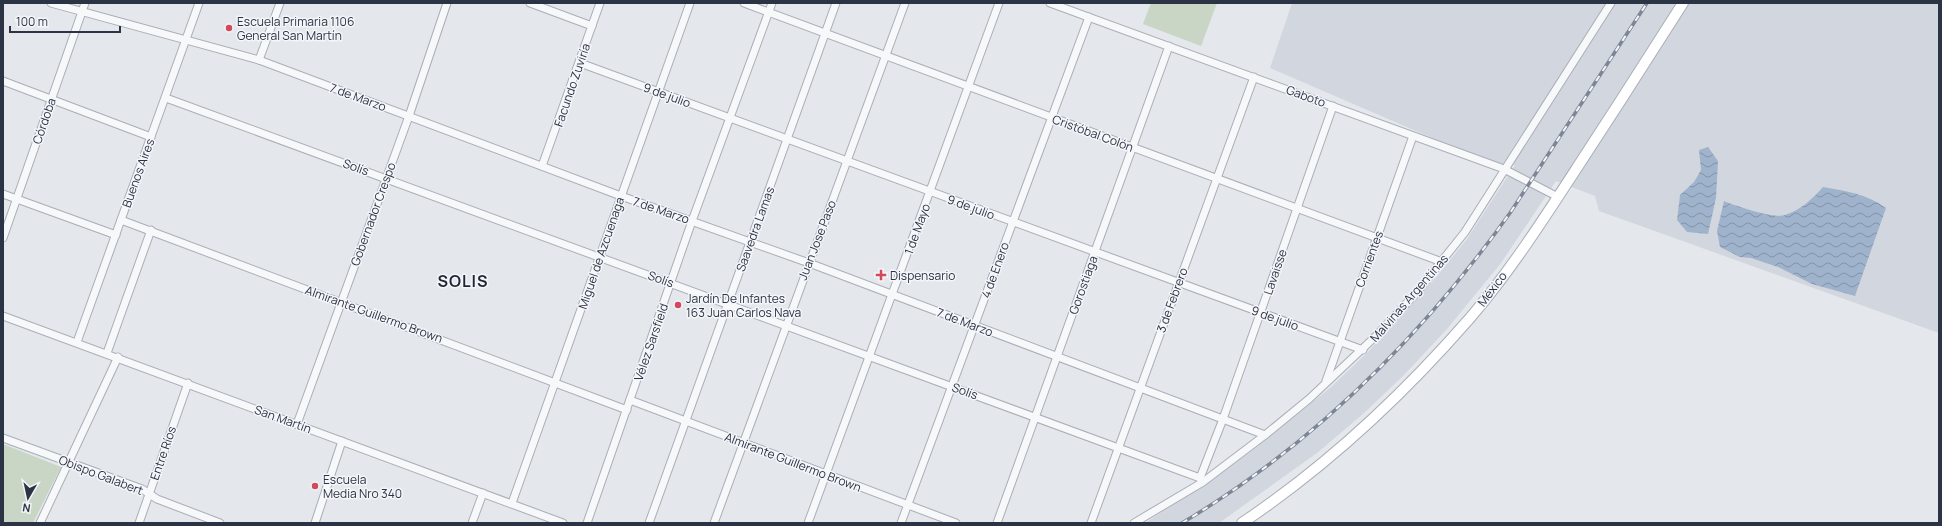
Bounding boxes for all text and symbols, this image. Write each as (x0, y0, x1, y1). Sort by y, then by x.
scale bar (10, 8, 120, 34)
text: 100 m (16, 13, 48, 30)
place label: Escuela Primaria 1106 General San Martín (237, 13, 354, 44)
marker: Escuela Primaria 1106 General San Martín (224, 23, 234, 33)
street label: Facundo Zuviría (550, 41, 594, 129)
street label: 7 de Marzo (327, 79, 389, 115)
street label: 9 de julio (641, 79, 693, 111)
street label: Gaboto (1284, 81, 1328, 111)
street label: Córdoba (28, 96, 60, 146)
street label: Cristóbal Colón (1050, 110, 1136, 156)
street label: Buenos Aires (118, 136, 158, 210)
street label: Solís (341, 154, 371, 180)
street label: Gobernador Crespo (346, 160, 400, 268)
street label: Saavedra Lamas (732, 184, 778, 274)
street label: 9 de julio (945, 191, 997, 223)
street label: 7 de Marzo (630, 192, 692, 228)
street label: Miguel de Azcuenaga (574, 195, 628, 311)
street label: Juan Jose Paso (794, 198, 840, 282)
street label: 1 de Mayo (900, 201, 934, 257)
street label: Corrientes (1351, 228, 1387, 290)
street label: 4 de Enero (977, 240, 1013, 300)
street label: Lavaisse (1259, 247, 1291, 297)
street label: Malvinas Argentinas (1366, 250, 1452, 346)
street label: Gorostiaga (1065, 253, 1101, 317)
street label: 3 de Febrero (1152, 265, 1192, 335)
street label: Solís (646, 266, 676, 292)
place label: Dispensario (890, 267, 955, 284)
street label: México (1473, 268, 1511, 310)
marker: Dispensario (875, 269, 887, 281)
district label: SOLIS (437, 270, 489, 292)
street label: Almirante Guillermo Brown (303, 281, 445, 347)
place label: Jardín De Infantes 163 Juan Carlos Nava (686, 290, 801, 321)
marker: Jardín De Infantes 163 Juan Carlos Nava (673, 300, 683, 310)
street label: Vélez Sarsfield (630, 301, 672, 383)
street label: 9 de julio (1249, 302, 1301, 334)
street label: 7 de Marzo (934, 303, 996, 341)
street label: Solís (950, 378, 980, 404)
street label: San Martín (252, 401, 314, 437)
street label: Entre Ríos (146, 424, 180, 482)
street label: Almirante Guillermo Brown (722, 428, 864, 496)
street label: Obispo Galabert (56, 451, 146, 499)
place label: Escuela Media Nro 340 (323, 471, 402, 502)
north arrow (8, 478, 48, 518)
marker: Escuela Media Nro 340 (310, 481, 320, 491)
text: N (21, 500, 31, 516)

